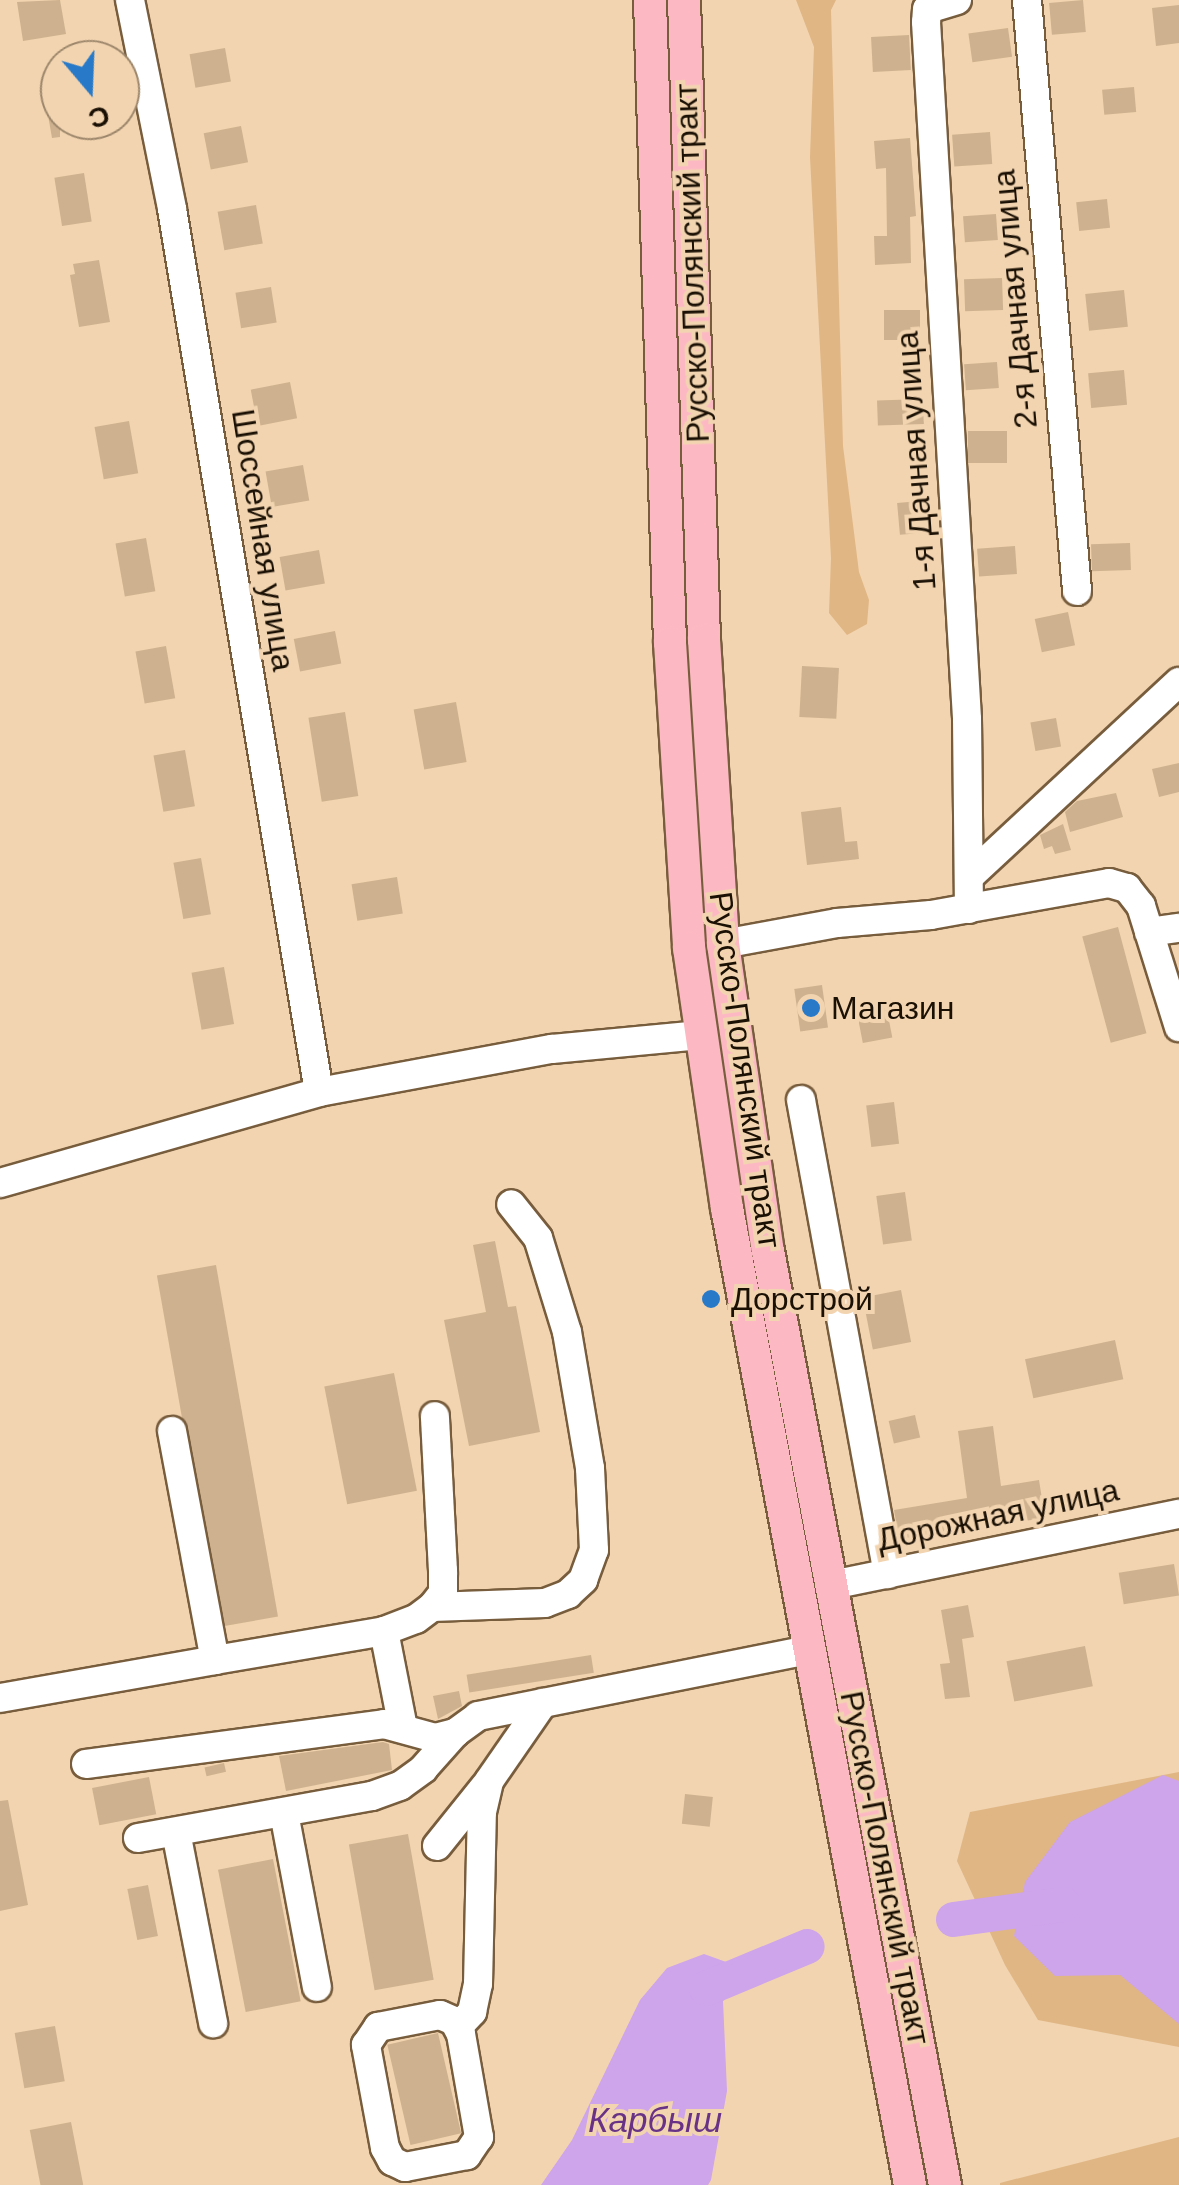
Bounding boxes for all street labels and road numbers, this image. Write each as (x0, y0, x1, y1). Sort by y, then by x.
street label: Русско-Полянский тракт (667, 83, 717, 443)
street label: 2-я Дачная улица (985, 168, 1045, 430)
street label: 1-я Дачная улица (888, 330, 944, 592)
street label: Шоссейная улица (223, 406, 303, 674)
street label: Русско-Полянский тракт (701, 889, 789, 1251)
street label: Дорожная улица (874, 1471, 1122, 1559)
street label: Русско-Полянский тракт (832, 1688, 938, 2048)

